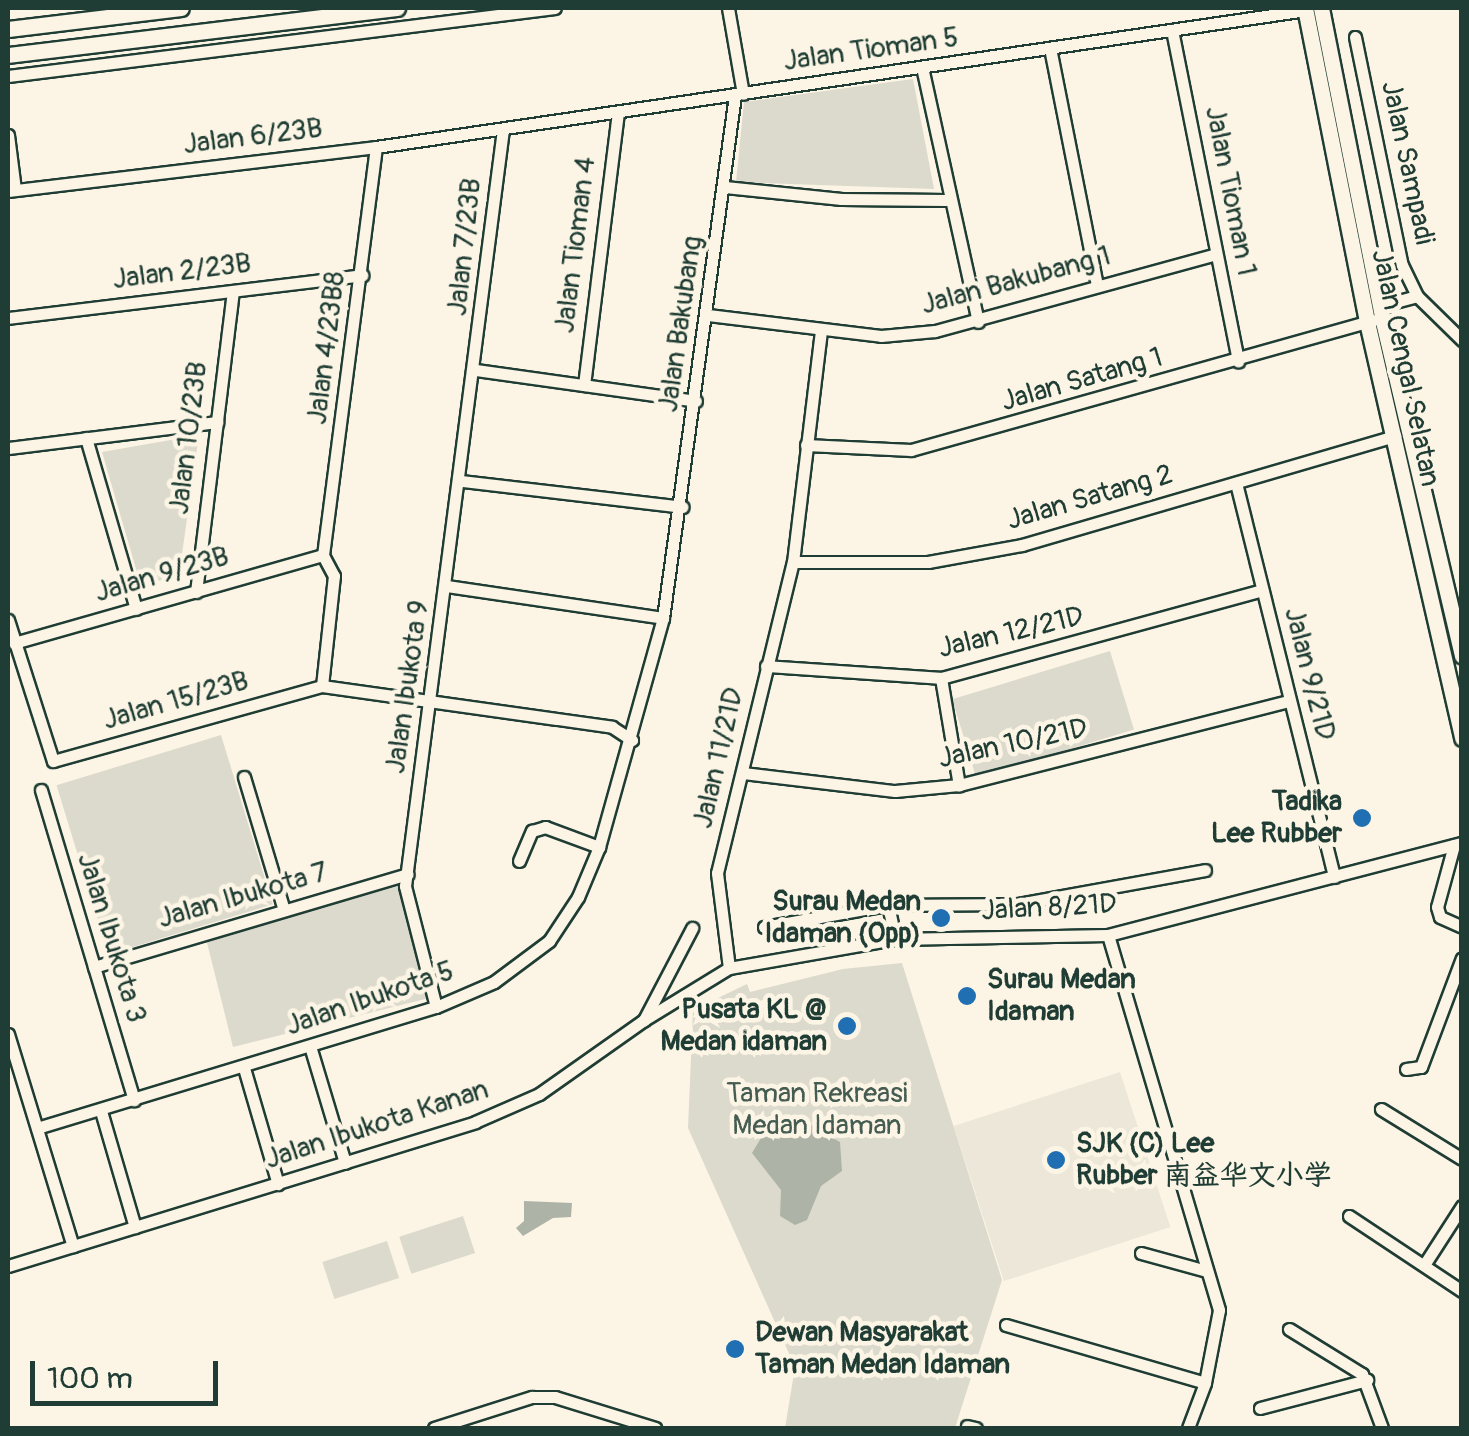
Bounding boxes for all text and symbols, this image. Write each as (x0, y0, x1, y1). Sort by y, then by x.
street label: Jalan Tioman 5 (781, 21, 961, 79)
street label: Jalan Sampadi (1373, 78, 1441, 248)
street label: Jalan Tioman 1 (1197, 103, 1263, 279)
street label: Jalan 6/23B (182, 112, 324, 162)
street label: Jalan Tioman 4 (549, 155, 603, 335)
street label: Jalan 7/23B (441, 176, 489, 318)
street label: Jalan Bakubang (652, 234, 710, 414)
street label: Jalan Bakubang 1 (918, 240, 1114, 322)
street label: Jalan Cengal Selatan (1363, 246, 1447, 490)
street label: Jalan 2/23B (111, 247, 253, 297)
street label: Jalan 4/23B8 (301, 270, 353, 426)
street label: Jalan Satang 1 (998, 341, 1166, 419)
street label: Jalan 10/23B (163, 360, 215, 516)
street label: Jalan Satang 2 (1003, 458, 1177, 538)
street label: Jalan 9/23B (91, 540, 233, 610)
street label: Jalan Ibukota 9 (379, 598, 437, 776)
street label: Jalan 12/21D (935, 600, 1087, 666)
street label: Jalan 9/21D (1276, 604, 1342, 744)
street label: Jalan 15/23B (99, 664, 253, 738)
street label: Jalan 11/21D (687, 684, 751, 832)
street label: Jalan 10/21D (935, 712, 1091, 776)
place label: Tadika Lee Rubber (1211, 785, 1342, 851)
marker: Tadika Lee Rubber (1351, 807, 1373, 829)
street label: Jalan Ibukota 3 (69, 849, 153, 1027)
street label: Jalan Ibukota 7 (154, 856, 332, 936)
place label: Surau Medan Idaman (Opp) (764, 885, 921, 951)
street label: Jalan 8/21D (980, 888, 1118, 928)
marker: Surau Medan Idaman (Opp) (930, 907, 952, 929)
street label: Jalan Ibukota 5 (282, 955, 458, 1043)
place label: Surau Medan Idaman (987, 963, 1136, 1029)
marker: Surau Medan Idaman (956, 985, 978, 1007)
place label: Pusata KL @ Medan idaman (661, 993, 827, 1059)
marker: Pusata KL @ Medan idaman (836, 1015, 858, 1037)
street label: Jalan Ibukota Kanan (261, 1073, 493, 1177)
park label: Taman Rekreasi Medan Idaman (726, 1077, 908, 1143)
place label: SJK (C) Lee Rubber 南益华文小学 (1076, 1127, 1332, 1193)
marker: SJK (C) Lee Rubber 南益华文小学 (1045, 1149, 1067, 1171)
place label: Dewan Masyarakat Taman Medan Idaman (755, 1316, 1010, 1382)
marker: Dewan Masyarakat Taman Medan Idaman (724, 1338, 746, 1360)
scale bar (35, 1341, 222, 1403)
text: 100 m (47, 1360, 133, 1397)

